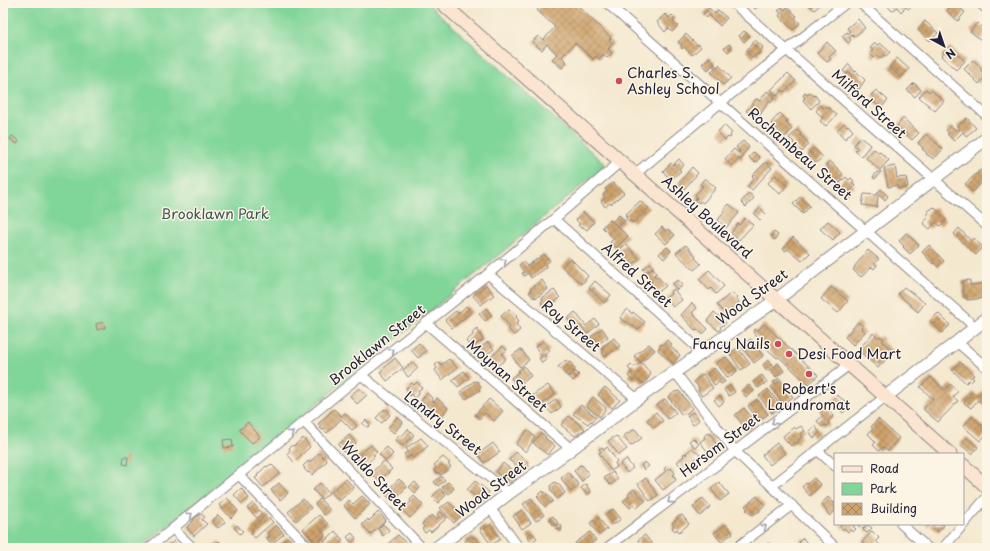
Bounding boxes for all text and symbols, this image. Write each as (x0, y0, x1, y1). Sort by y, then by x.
north arrow (924, 26, 964, 66)
text: N (942, 45, 960, 64)
place label: Charles S. Ashley School (627, 62, 719, 99)
street label: Milford Street (827, 64, 912, 143)
marker: Charles S. Ashley School (614, 76, 624, 86)
street label: Rochambeau Street (744, 102, 857, 205)
street label: Ashley Boulevard (657, 170, 758, 263)
park label: Brooklawn Park (161, 203, 270, 224)
street label: Alfred Street (597, 237, 677, 312)
one-way arrow (500, 258, 507, 265)
street label: Wood Street (712, 263, 792, 330)
street label: Roy Street (537, 295, 606, 357)
street label: Brooklawn Street (324, 299, 430, 390)
place label: Fancy Nails (692, 333, 770, 354)
street label: Moynan Street (462, 335, 553, 417)
marker: Fancy Nails (773, 339, 783, 349)
place label: Desi Food Mart (797, 343, 901, 364)
one-way arrow (387, 348, 394, 355)
marker: Desi Food Mart (784, 349, 794, 359)
marker: Robert's Laundromat (804, 369, 814, 379)
place label: Robert's Laundromat (768, 378, 851, 415)
street label: Landry Street (400, 386, 487, 460)
street label: Hersom Street (675, 407, 764, 482)
one-way arrow (771, 418, 778, 425)
one-way arrow (287, 430, 294, 437)
street label: Waldo Street (336, 436, 412, 515)
legend (834, 453, 964, 525)
street label: Wood Street (451, 455, 531, 522)
text: Road (870, 459, 899, 477)
text: Park (870, 479, 897, 497)
one-way arrow (667, 496, 674, 503)
text: Building (870, 499, 917, 517)
one-way arrow (186, 512, 193, 519)
one-way arrow (760, 525, 767, 532)

